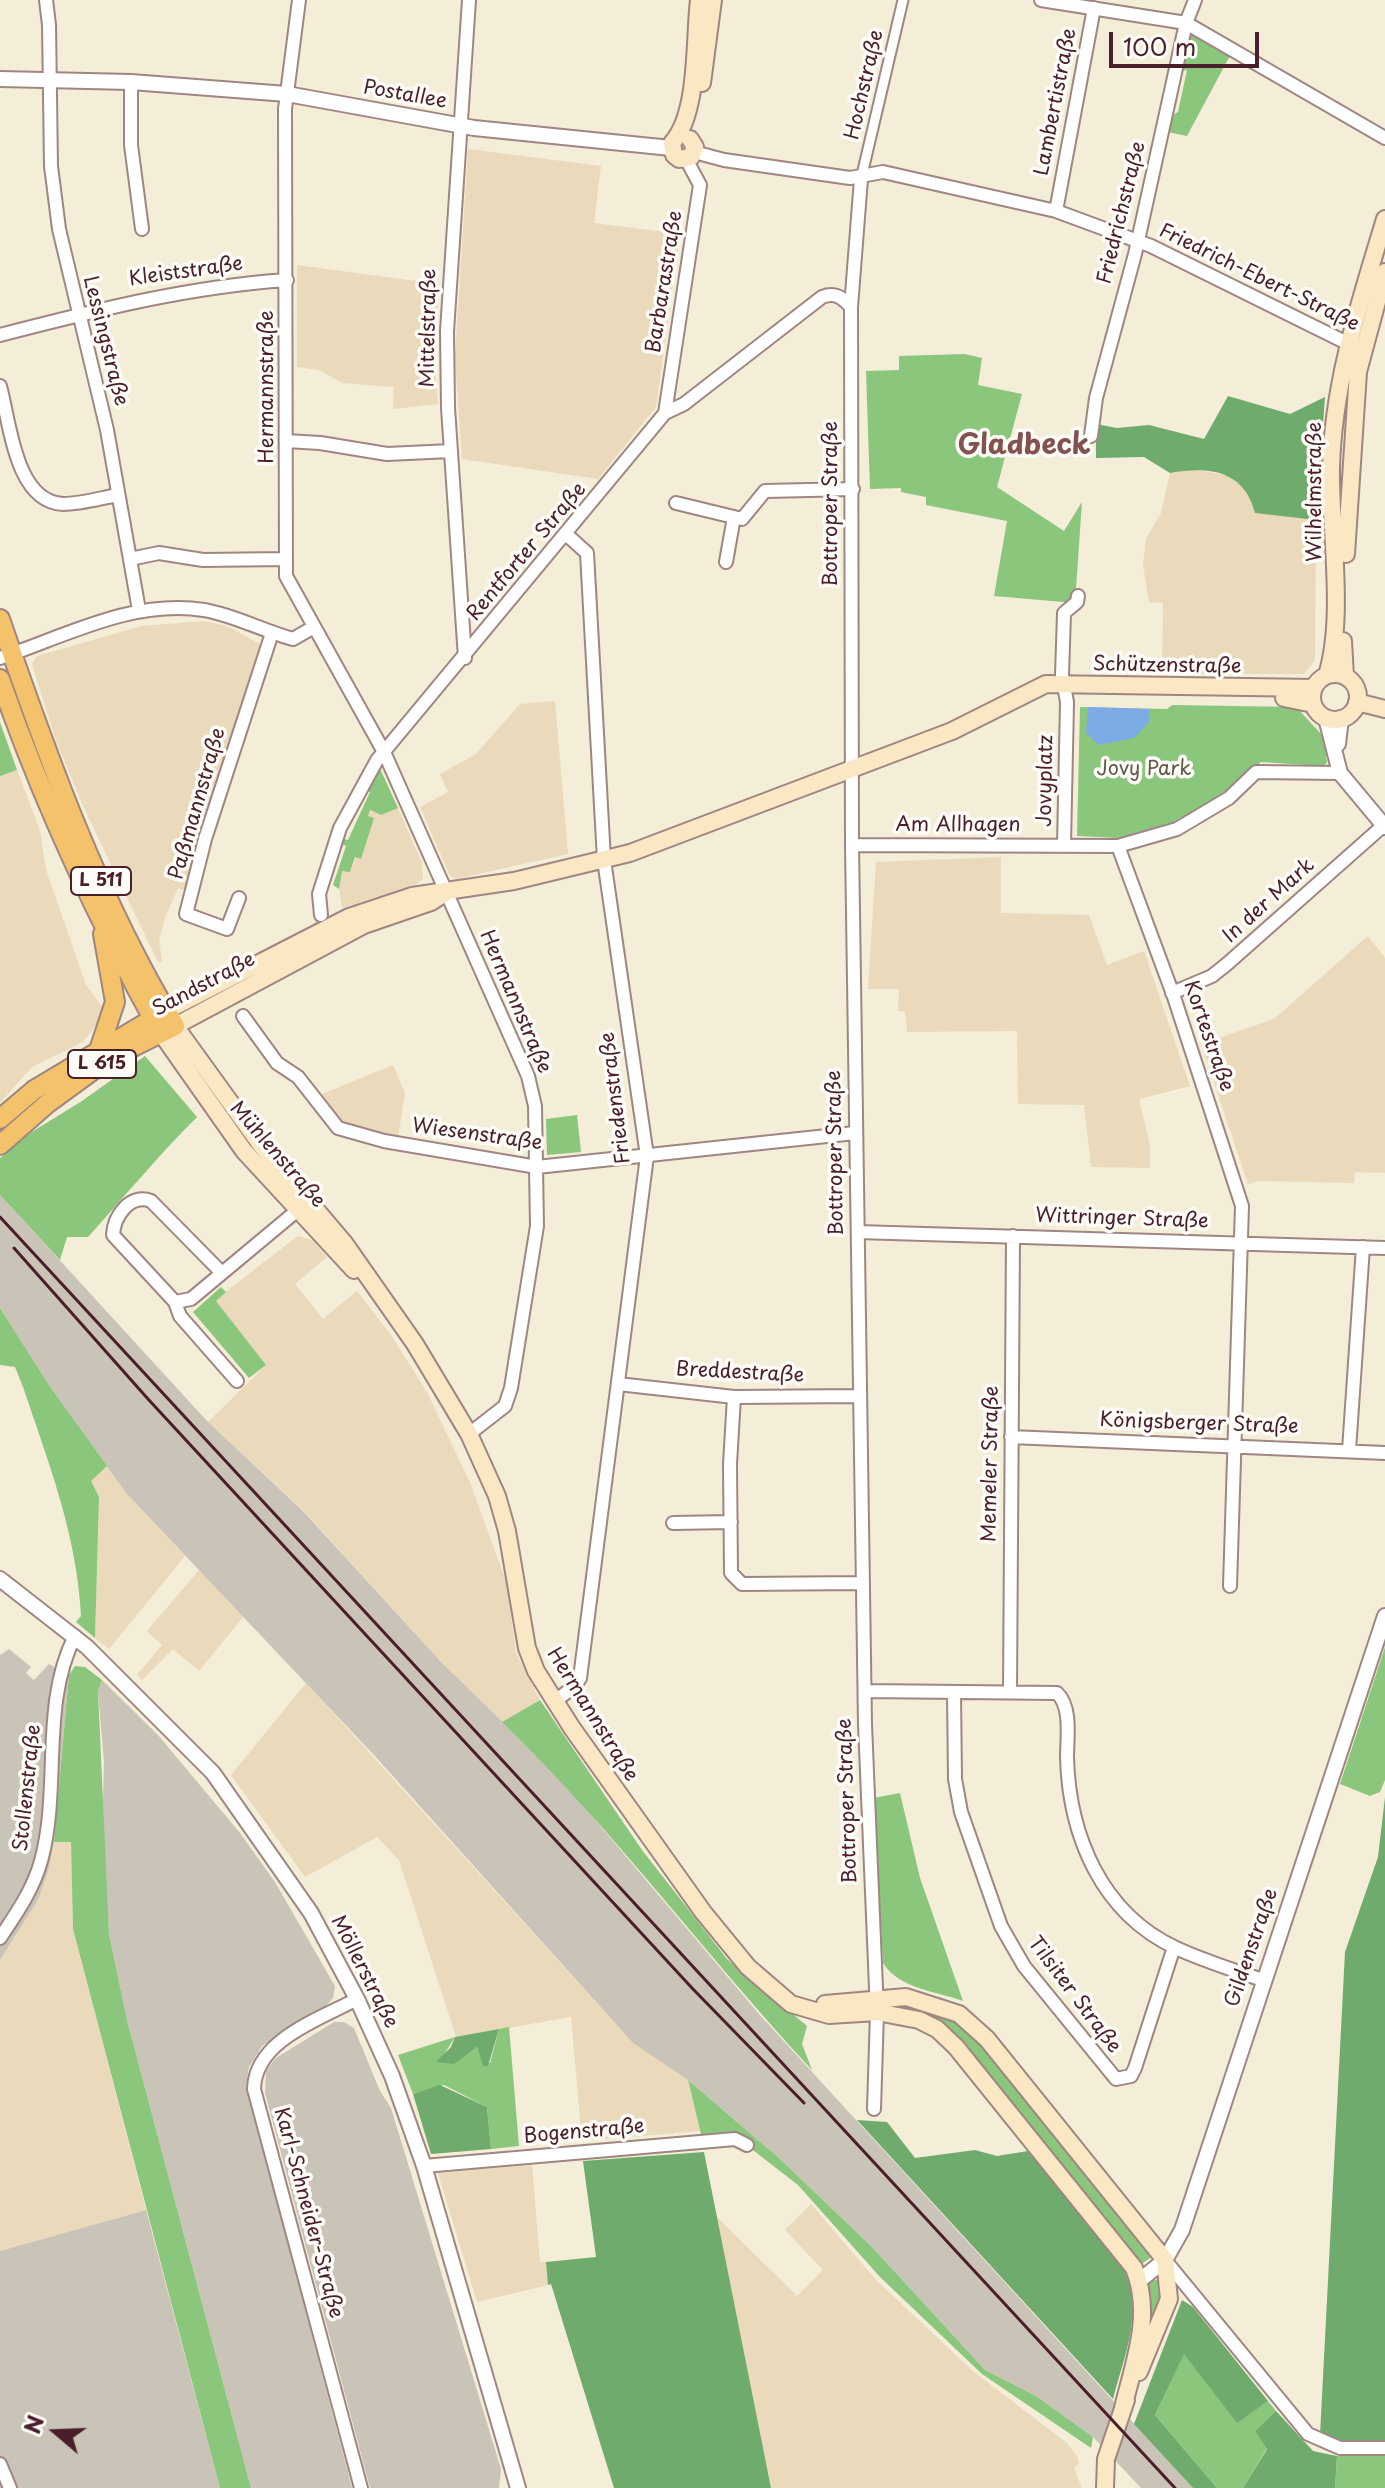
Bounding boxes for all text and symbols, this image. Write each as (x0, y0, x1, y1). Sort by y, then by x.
scale bar (1113, 16, 1263, 66)
street label: Lambertistraße (1030, 26, 1082, 178)
street label: Hochstraße (841, 28, 889, 142)
text: 100 m (1123, 28, 1196, 64)
street label: Postallee (361, 76, 449, 114)
street label: Friedrichstraße (1093, 139, 1151, 287)
street label: Barbarastraße (642, 209, 688, 355)
street label: Friedrich-Ebert-Straße (1155, 219, 1363, 337)
street label: Kleiststraße (127, 252, 245, 292)
street label: Mittelstraße (416, 268, 442, 388)
street label: Lessingstraße (77, 274, 133, 408)
street label: Hermannstraße (255, 310, 279, 464)
street label: Bottroper Straße (819, 421, 843, 587)
street label: Wilhelmstraße (1303, 422, 1327, 562)
district label: Gladbeck (957, 429, 1091, 463)
street label: Rentforter Straße (462, 478, 592, 626)
street label: Schützenstraße (1092, 653, 1242, 679)
street label: Paßmannstraße (165, 725, 231, 883)
street label: Jovyplatz (1033, 735, 1059, 827)
park label: Jovy Park (1097, 757, 1191, 781)
street label: Am Allhagen (896, 813, 1020, 837)
street label: In der Mark (1218, 854, 1320, 948)
road number: L 511 (71, 867, 131, 895)
street label: Hermannstraße (474, 927, 556, 1077)
street label: Sandstraße (149, 948, 259, 1022)
street label: Kortestraße (1178, 977, 1238, 1095)
street label: Friedenstraße (596, 1031, 636, 1165)
road number: L 615 (68, 1050, 136, 1078)
street label: Bottroper Straße (823, 1070, 849, 1236)
street label: Mühlenstraße (224, 1097, 330, 1213)
street label: Wiesenstraße (410, 1114, 544, 1156)
street label: Wittringer Straße (1035, 1204, 1209, 1234)
street label: Breddestraße (675, 1358, 805, 1388)
street label: Memeler Straße (978, 1386, 1004, 1542)
street label: Königsberger Straße (1099, 1409, 1299, 1439)
street label: Hermannstraße (541, 1644, 643, 1786)
street label: Bottroper Straße (833, 1718, 863, 1884)
street label: Stollenstraße (9, 1723, 47, 1853)
street label: Gildenstraße (1221, 1886, 1283, 2010)
street label: Möllerstraße (325, 1912, 403, 2032)
street label: Tilsiter Straße (1022, 1932, 1126, 2058)
street label: Karl-Schneider-Straße (268, 2105, 348, 2321)
street label: Bogenstraße (523, 2115, 645, 2149)
north arrow (16, 2392, 96, 2472)
text: N (14, 2410, 51, 2438)

